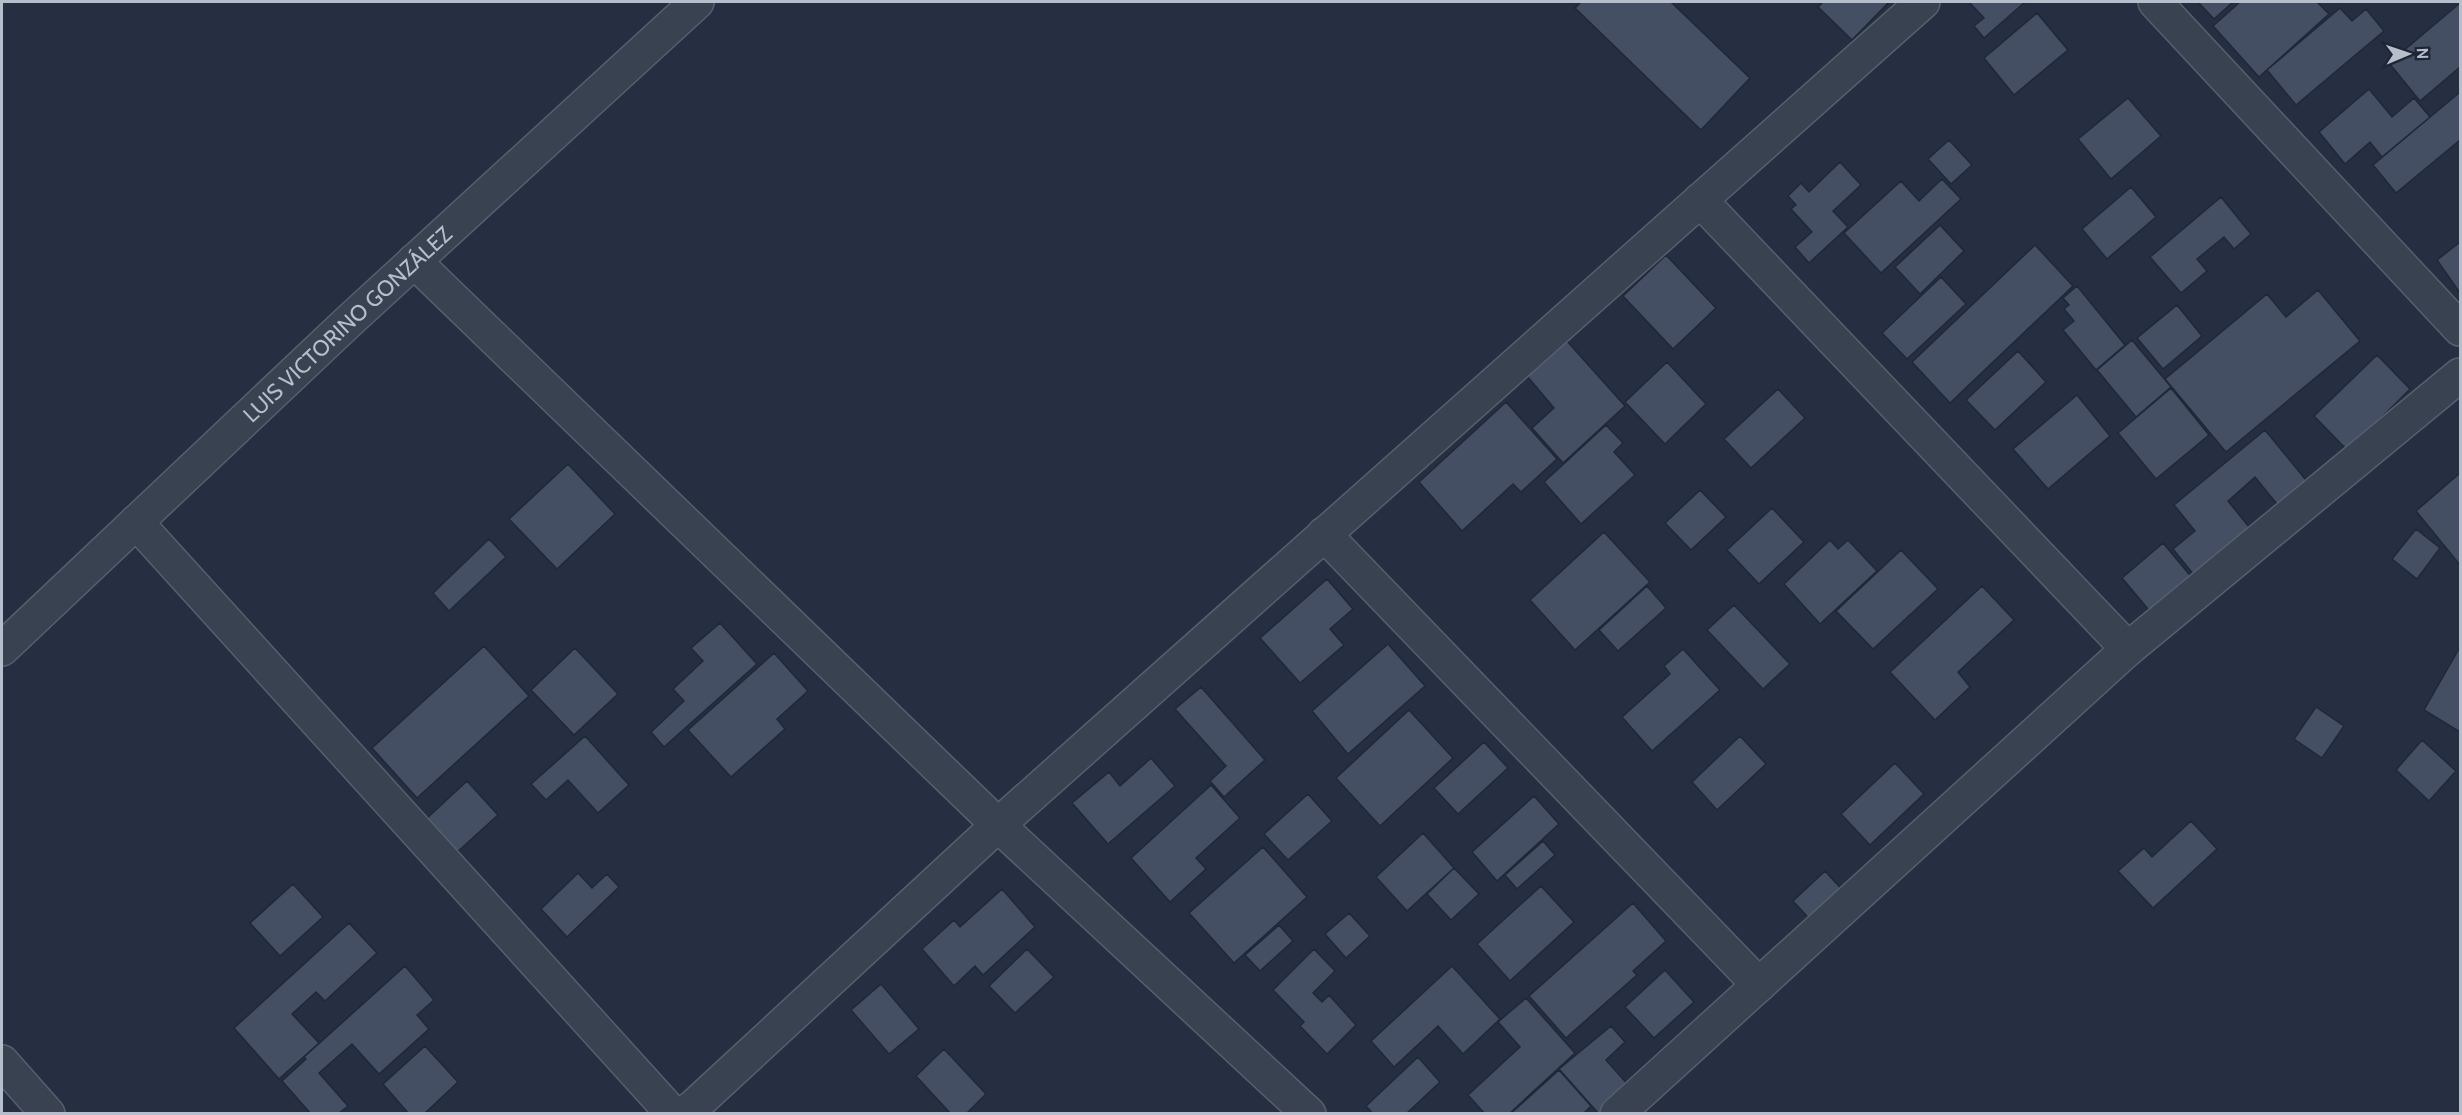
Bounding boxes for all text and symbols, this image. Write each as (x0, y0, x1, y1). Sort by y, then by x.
north arrow (2378, 24, 2438, 84)
text: N (2413, 48, 2432, 59)
street label: LUIS VICTORINO GONZÁLEZ (237, 220, 457, 428)

